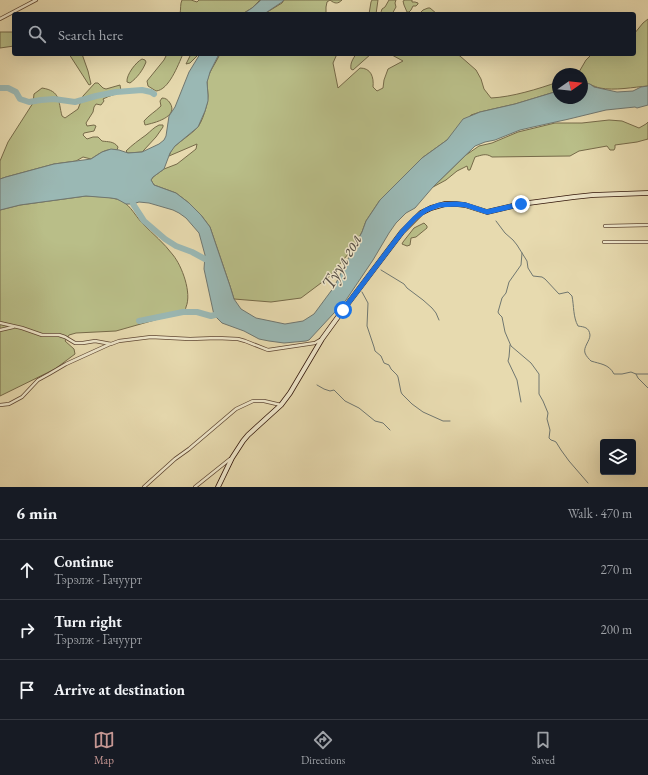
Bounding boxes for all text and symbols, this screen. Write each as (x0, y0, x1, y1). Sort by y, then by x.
search box (12, 12, 636, 56)
icon: search (26, 23, 48, 45)
text: Search here (58, 25, 123, 44)
north arrow (552, 68, 588, 104)
route end (512, 195, 530, 213)
water label: Туул гол (315, 228, 368, 294)
route start (334, 301, 352, 319)
map controls (600, 439, 636, 475)
button: layers (600, 439, 636, 475)
text: 6 min (16, 502, 57, 524)
text: Walk · 470 m (568, 505, 632, 522)
text: Continue (54, 552, 114, 571)
icon: ahead (16, 559, 38, 581)
text: 270 m (601, 561, 632, 578)
text: Тэрэлж - Гачуурт (54, 571, 142, 588)
text: Turn right (54, 612, 122, 631)
icon: right (16, 619, 38, 641)
text: 200 m (601, 621, 632, 638)
text: Тэрэлж - Гачуурт (54, 631, 142, 648)
icon: arrive (16, 679, 38, 701)
text: Arrive at destination (54, 680, 185, 699)
tab: Map (93, 729, 115, 767)
tab: Directions (301, 729, 345, 767)
tab: Saved (531, 729, 555, 767)

